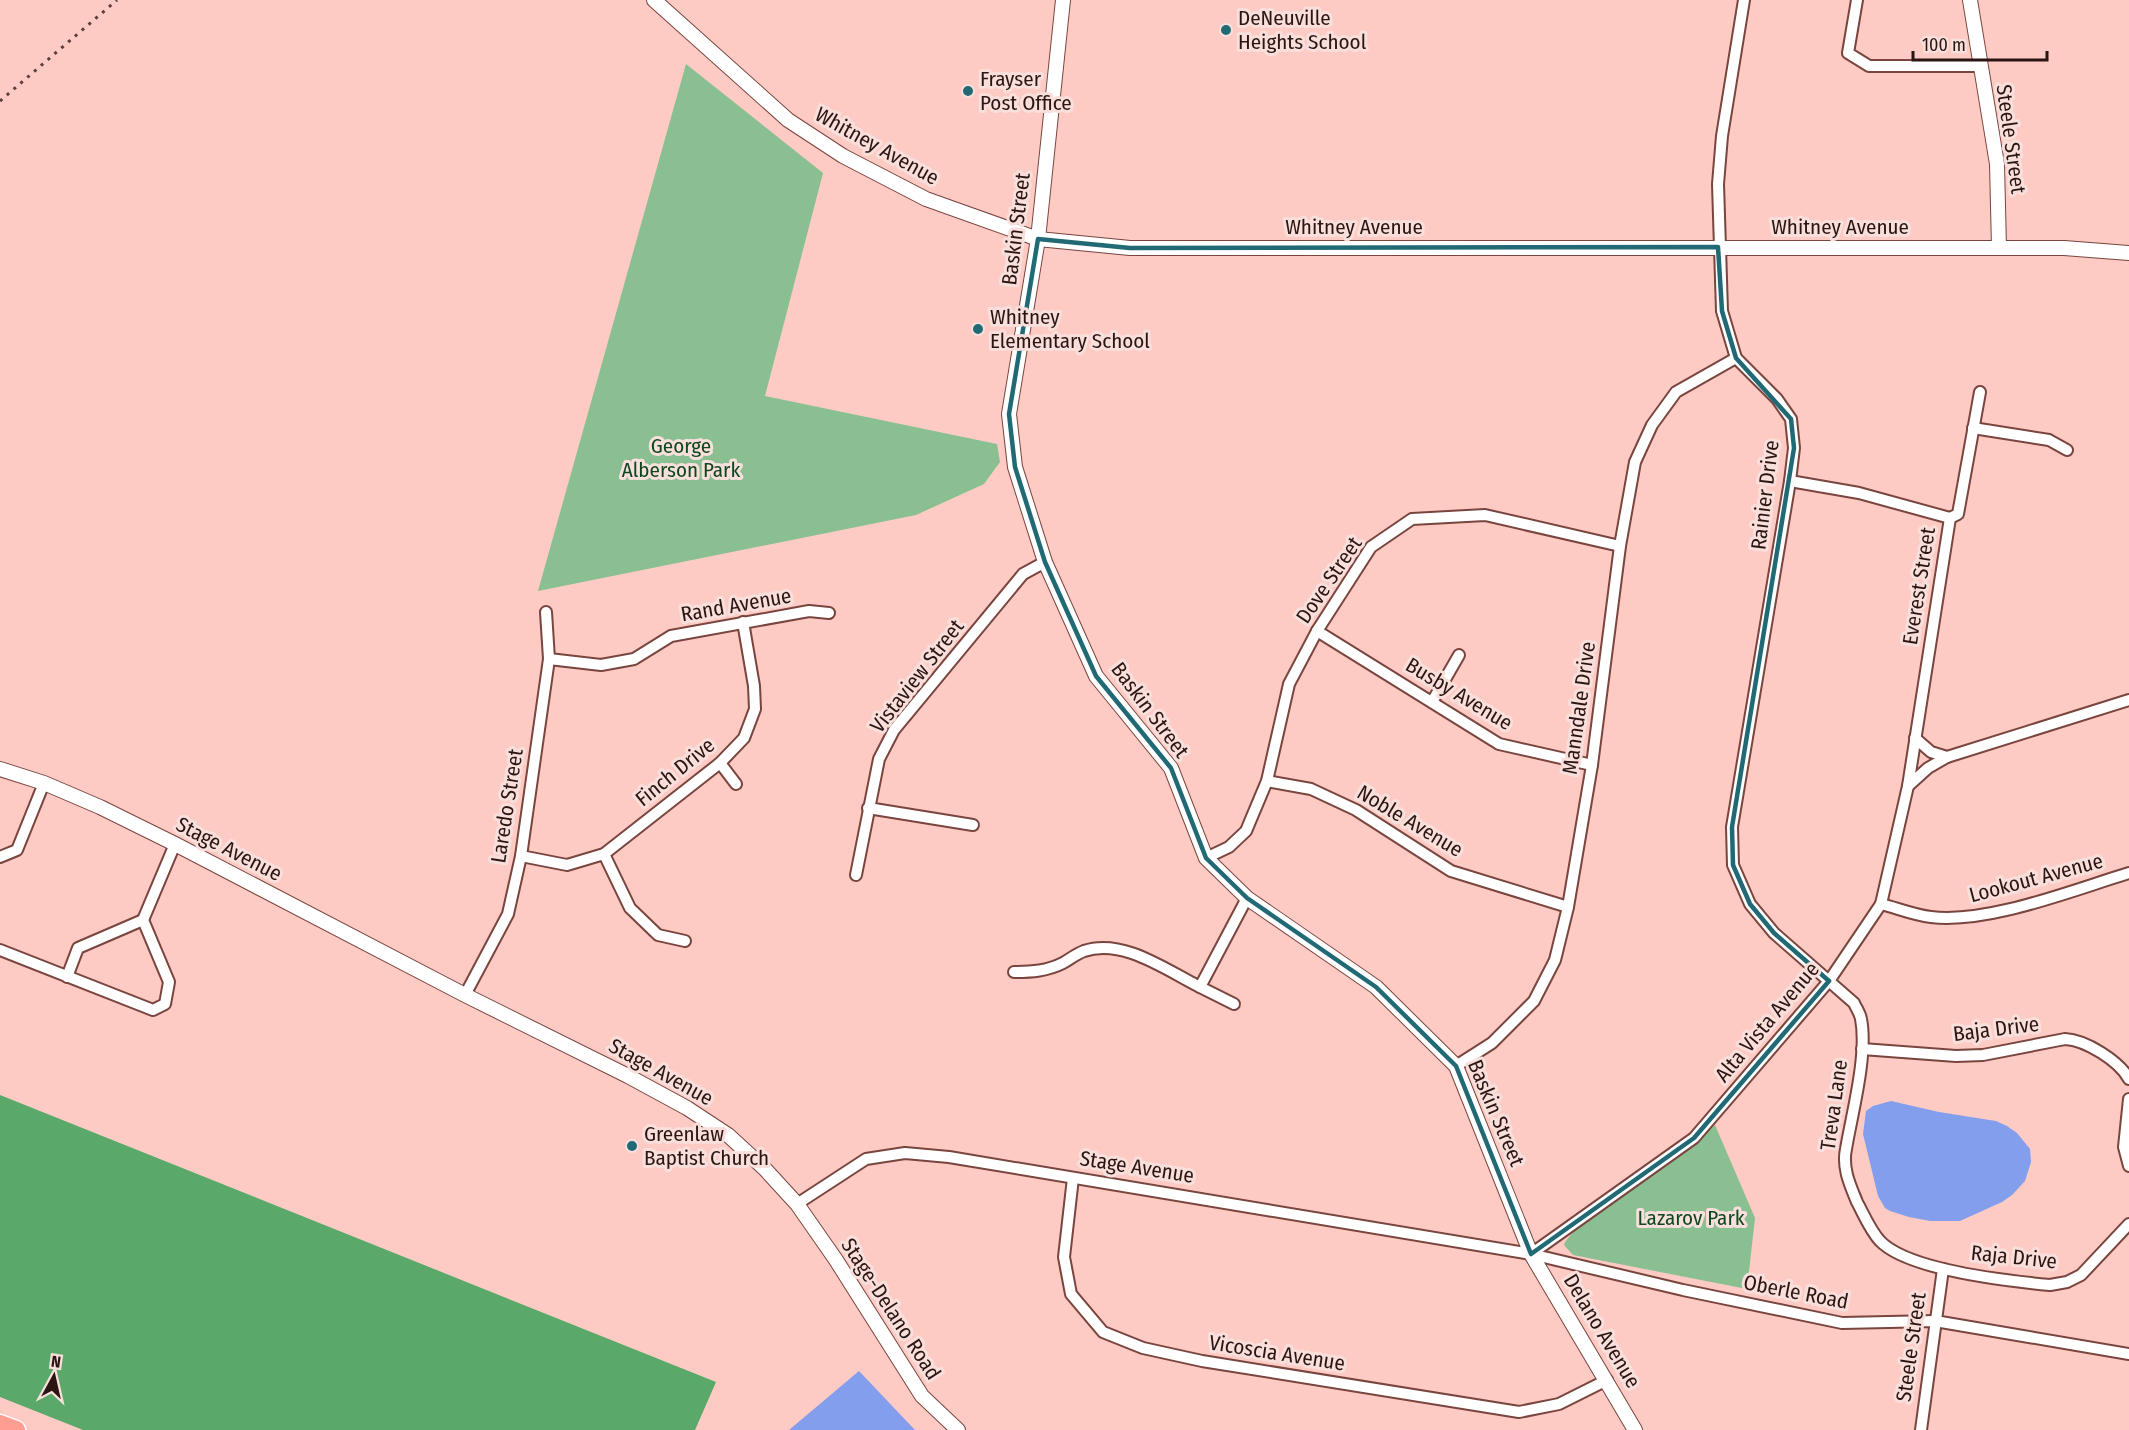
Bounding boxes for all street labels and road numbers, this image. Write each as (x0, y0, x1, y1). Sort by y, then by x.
street label: Steele Street (1990, 83, 2032, 195)
street label: Whitney Avenue (810, 101, 944, 191)
street label: Baskin Street (996, 171, 1036, 287)
street label: Whitney Avenue (1285, 214, 1423, 240)
street label: Whitney Avenue (1771, 214, 1909, 240)
street label: Rainier Drive (1745, 439, 1785, 551)
street label: Everest Street (1897, 525, 1941, 647)
street label: Dove Street (1290, 531, 1368, 628)
street label: Rand Avenue (679, 582, 793, 628)
street label: Vistaview Street (865, 614, 969, 738)
street label: Manndale Drive (1557, 640, 1601, 776)
street label: Busby Avenue (1401, 652, 1517, 736)
street label: Baskin Street (1106, 657, 1195, 763)
street label: Finch Drive (630, 732, 720, 812)
street label: Laredo Street (485, 747, 529, 865)
street label: Noble Avenue (1352, 779, 1468, 863)
street label: Stage Avenue (172, 811, 286, 887)
street label: Lookout Avenue (1966, 848, 2106, 908)
street label: Alta Vista Avenue (1709, 957, 1825, 1087)
street label: Baja Drive (1951, 1011, 2041, 1047)
street label: Stage Avenue (604, 1033, 718, 1111)
street label: Baskin Street (1462, 1056, 1530, 1170)
street label: Treva Lane (1815, 1058, 1853, 1152)
street label: Stage Avenue (1078, 1145, 1196, 1189)
street label: Stage-Delano Road (836, 1233, 946, 1385)
street label: Raja Drive (1970, 1240, 2058, 1274)
street label: Delano Avenue (1558, 1269, 1646, 1393)
street label: Oberle Road (1741, 1269, 1851, 1315)
street label: Steele Street (1890, 1291, 1932, 1403)
street label: Vicoscia Avenue (1207, 1329, 1347, 1377)

